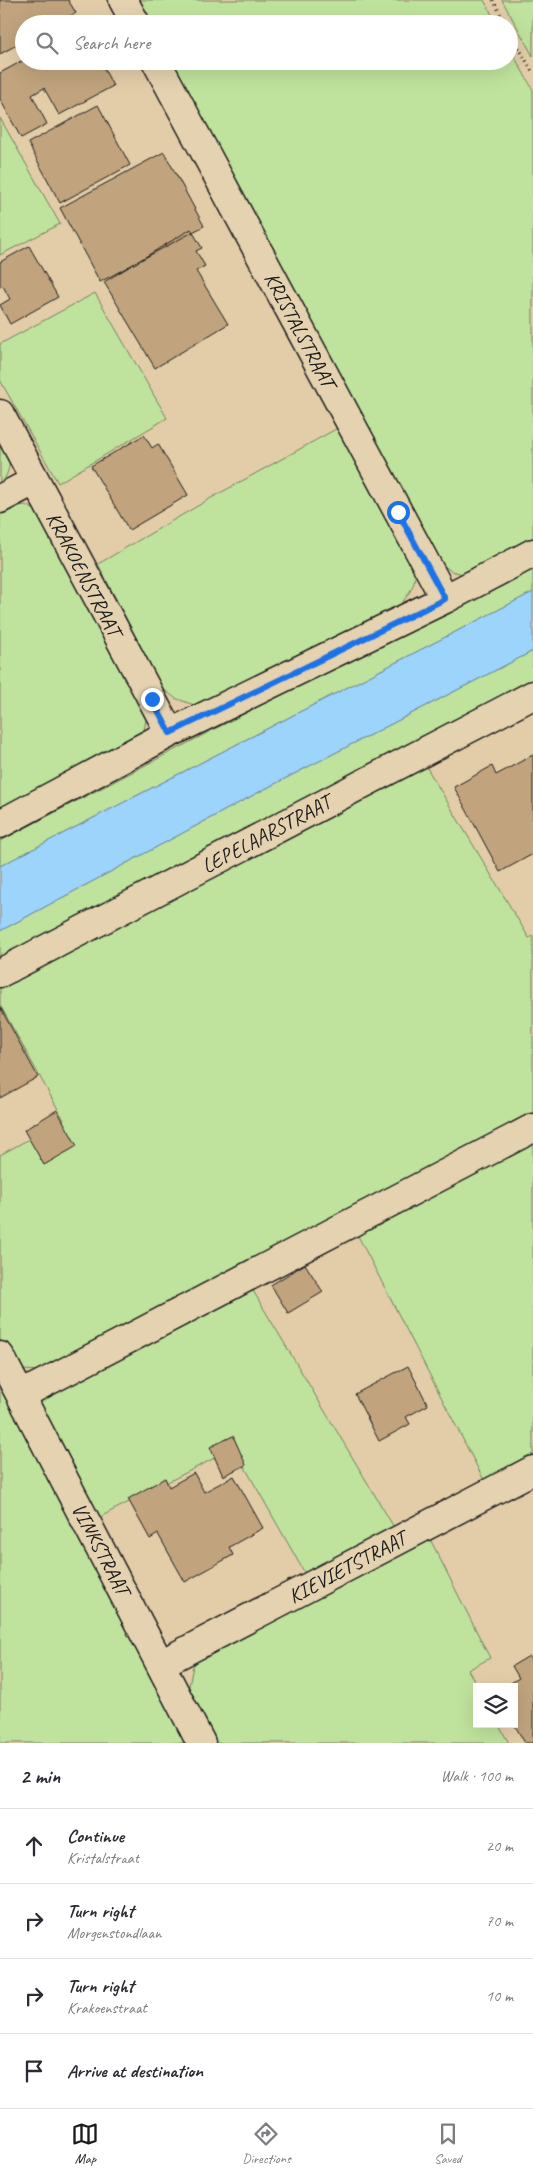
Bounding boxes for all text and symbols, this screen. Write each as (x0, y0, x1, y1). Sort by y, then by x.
search box (15, 15, 518, 70)
icon: search (33, 29, 61, 57)
text: Search here (73, 31, 150, 55)
street label: KRISTALSTRAAT (259, 268, 344, 397)
route start (387, 501, 410, 524)
street label: KRAKOENSTRAAT (41, 508, 130, 645)
route end (141, 688, 164, 711)
street label: LEPELAARSTRAAT (197, 787, 340, 879)
street label: VINKSTRAAT (66, 1498, 138, 1604)
street label: KIEVIETSTRAAT (284, 1523, 414, 1609)
map controls (473, 1683, 518, 1728)
button: layers (473, 1683, 518, 1728)
text: 2 min (20, 1763, 60, 1789)
text: Walk · 100 m (441, 1766, 513, 1786)
text: Continue (67, 1824, 124, 1848)
icon: ahead (20, 1832, 48, 1860)
text: 20 m (486, 1836, 513, 1856)
text: Kristalstraat (67, 1848, 139, 1868)
text: Turn right (67, 1899, 134, 1923)
icon: right (20, 1907, 48, 1935)
text: 70 m (486, 1911, 513, 1931)
text: Morgenstondlaan (67, 1923, 161, 1943)
text: Turn right (67, 1974, 134, 1998)
icon: right (20, 1982, 48, 2010)
text: 10 m (486, 1986, 513, 2006)
text: Krakoenstraat (67, 1998, 147, 2018)
icon: arrive (20, 2057, 48, 2085)
text: Arrive at destination (67, 2059, 203, 2083)
tab: Map (71, 2120, 99, 2167)
tab: Directions (242, 2120, 291, 2167)
tab: Saved (434, 2120, 462, 2167)

